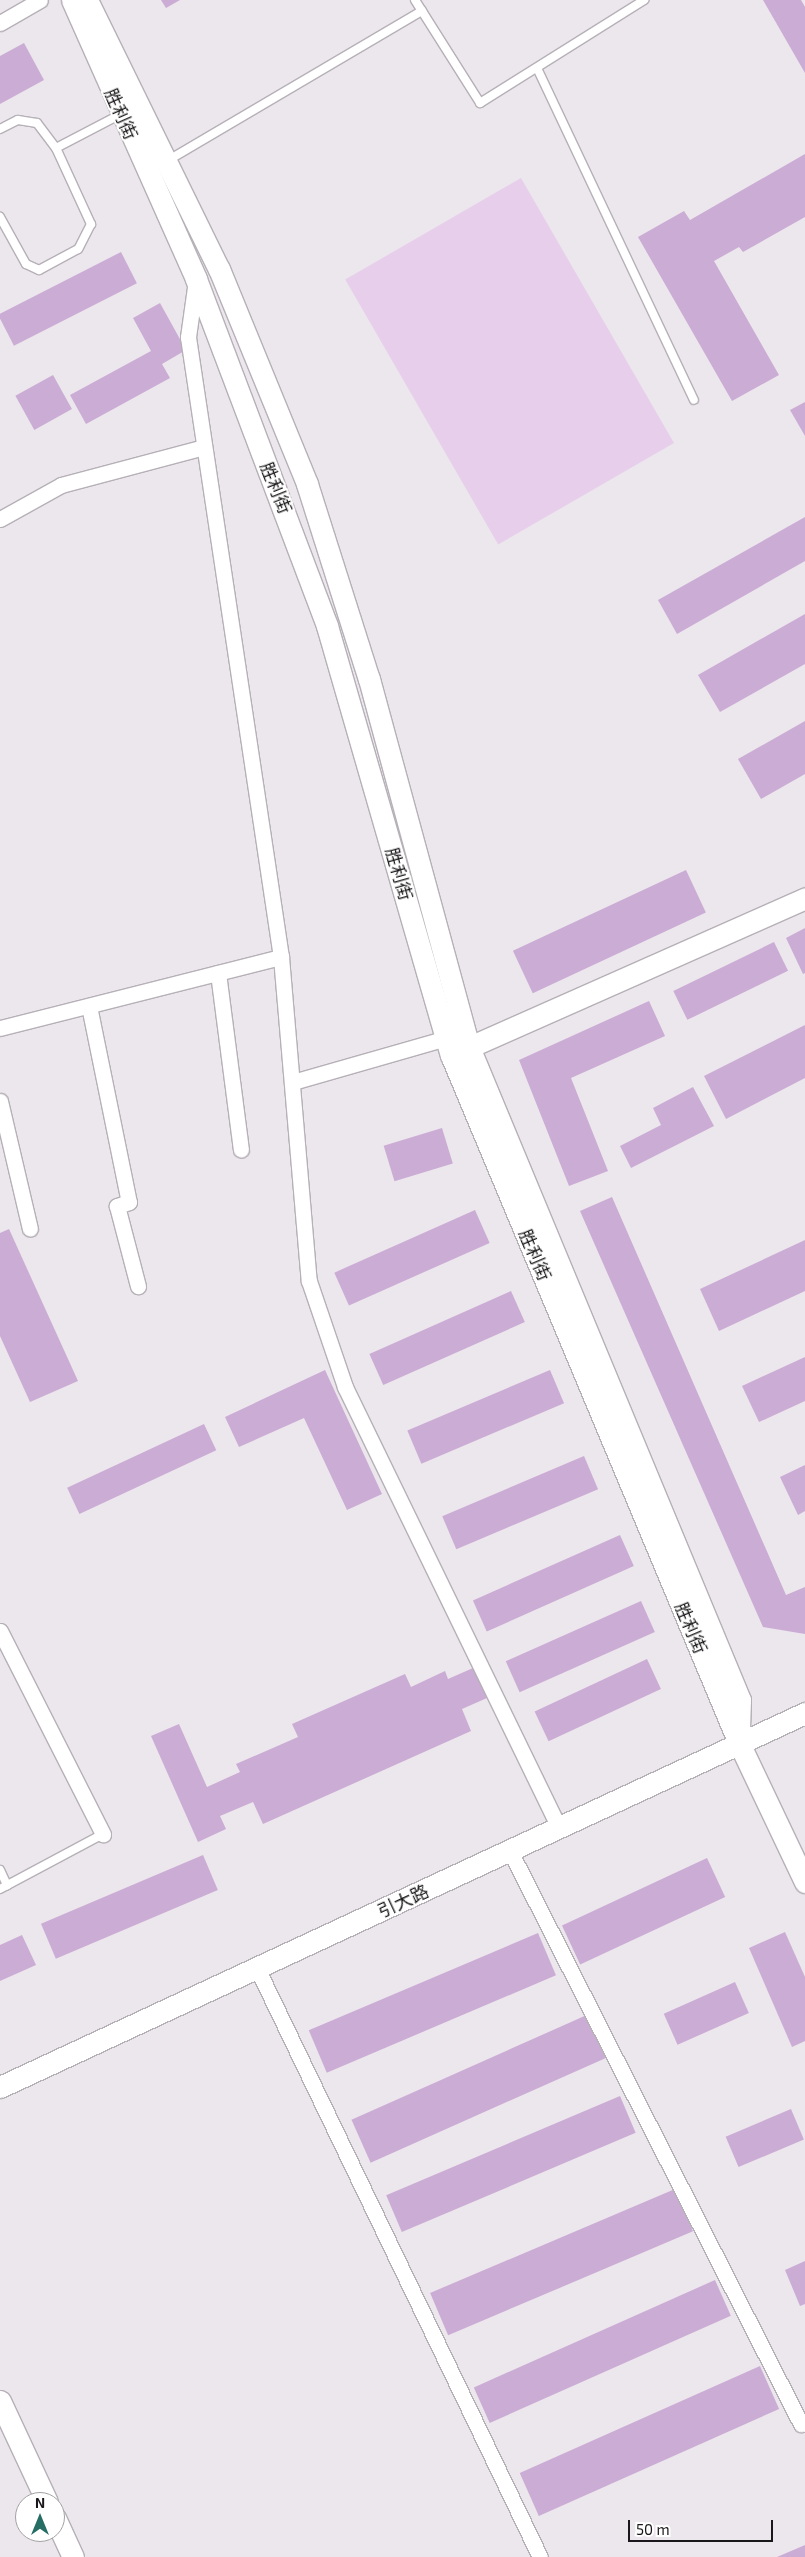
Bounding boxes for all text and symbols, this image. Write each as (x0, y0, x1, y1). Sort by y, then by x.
street label: 胜利街 (100, 85, 142, 143)
street label: 胜利街 (256, 459, 296, 517)
street label: 胜利街 (381, 845, 417, 903)
street label: 胜利街 (515, 1226, 555, 1284)
street label: 胜利街 (671, 1599, 711, 1657)
street label: 引大路 (374, 1880, 432, 1922)
north arrow (15, 2492, 65, 2542)
text: N (35, 2494, 45, 2511)
scale bar (630, 2510, 775, 2542)
text: 50 m (636, 2520, 670, 2538)

